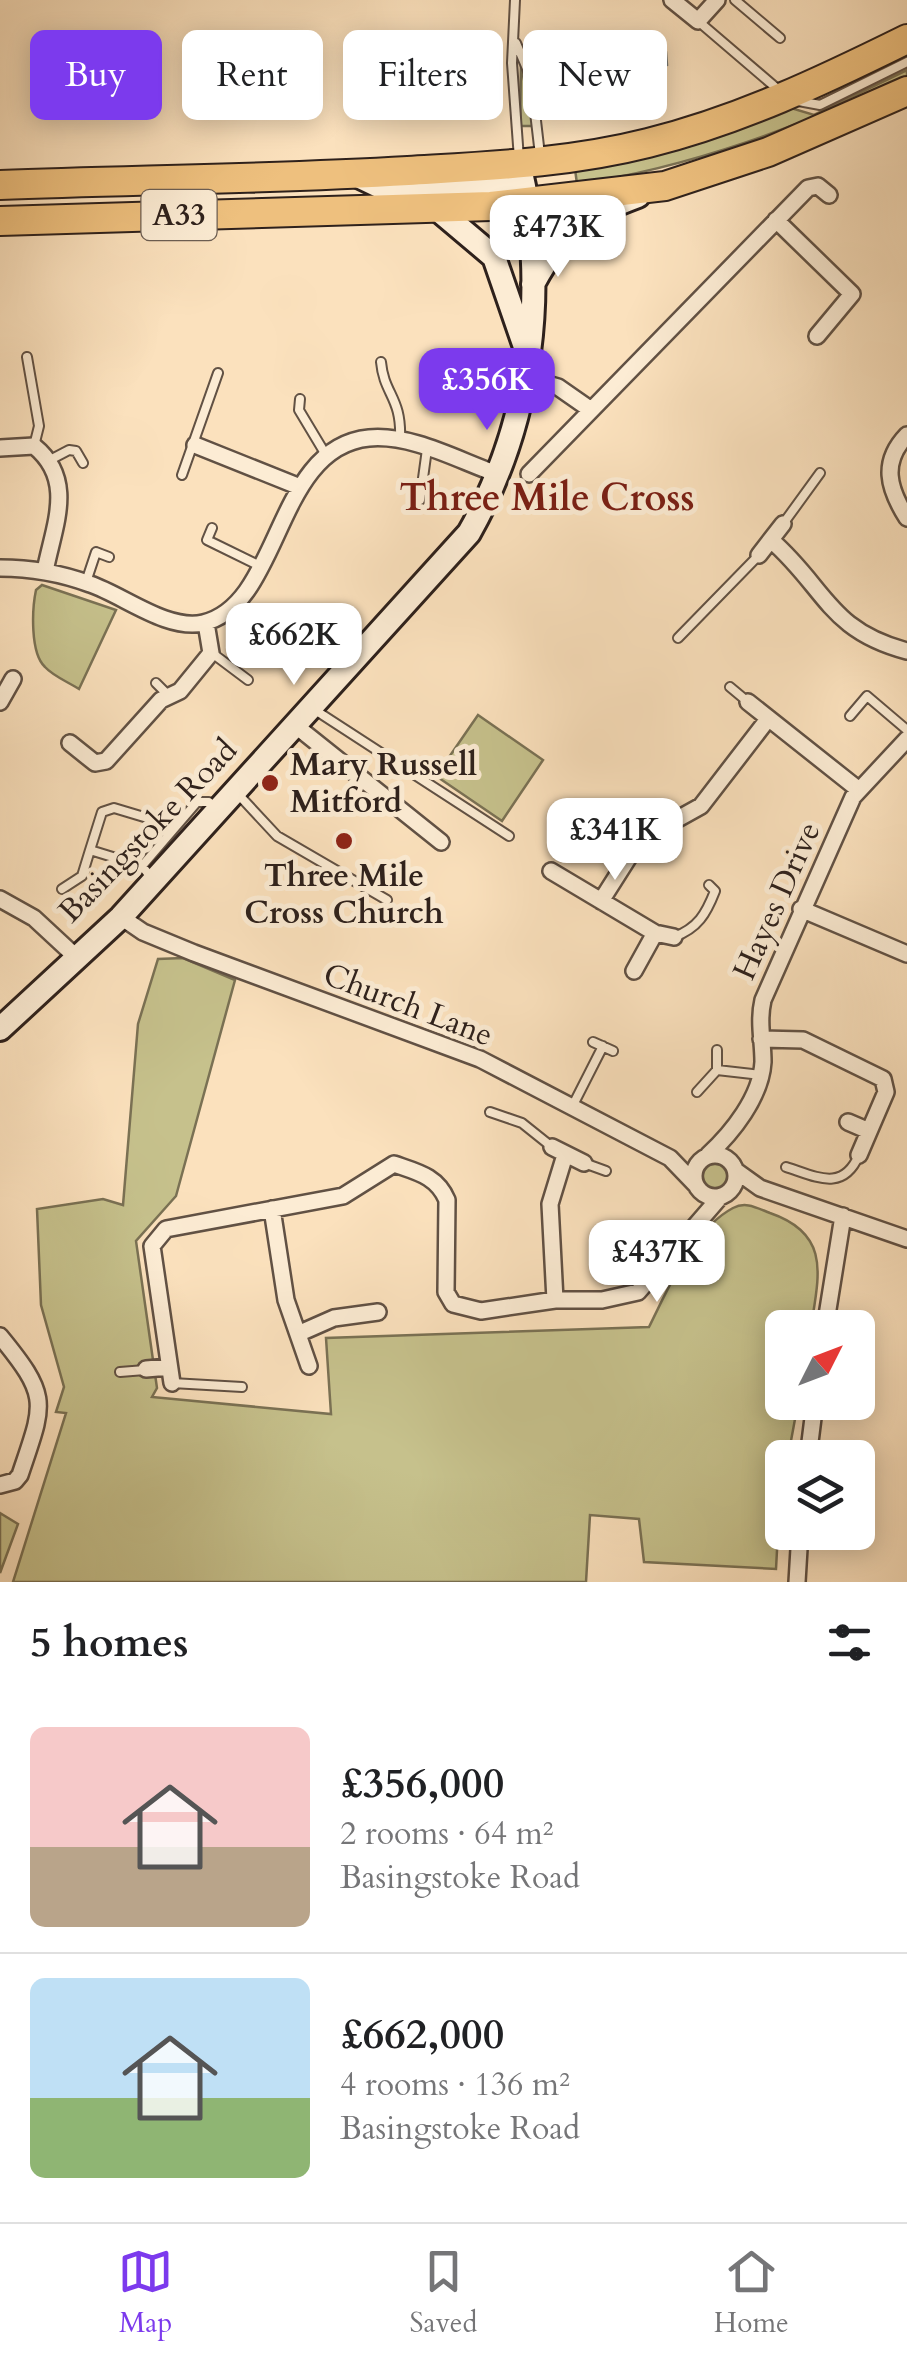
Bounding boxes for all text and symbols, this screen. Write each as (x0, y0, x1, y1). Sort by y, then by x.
chip: Buy (30, 30, 162, 120)
chip: Rent (182, 30, 323, 120)
chip: Filters (343, 30, 503, 120)
chip: New (523, 30, 667, 120)
road number: A33 (142, 190, 216, 240)
pin: £473K (488, 195, 628, 280)
text: £473K (512, 205, 604, 249)
pin: £356K (417, 348, 557, 433)
text: £356K (441, 358, 533, 402)
district label: Three Mile Cross (399, 472, 695, 524)
pin: £662K (224, 603, 364, 688)
text: £662K (248, 613, 340, 657)
street label: Basingstoke Road (49, 729, 247, 933)
place label: Mary Russell Mitford (290, 743, 477, 824)
marker: Mary Russell Mitford (259, 772, 281, 794)
pin: £341K (545, 798, 685, 883)
text: £341K (569, 808, 661, 852)
street label: Hayes Drive (723, 815, 831, 987)
marker: Three Mile Cross Church (333, 830, 355, 852)
place label: Three Mile Cross Church (244, 854, 444, 935)
street label: Church Lane (317, 953, 499, 1057)
pin: £437K (587, 1220, 727, 1305)
text: £437K (611, 1230, 703, 1274)
north arrow (765, 1310, 875, 1420)
map controls (765, 1310, 875, 1550)
button: layers (765, 1440, 875, 1550)
text: 5 homes (30, 1614, 188, 1671)
icon: filters (822, 1615, 877, 1670)
text: £356,000 (340, 1755, 504, 1812)
icon: home (110, 1767, 230, 1887)
text: 2 rooms · 64 m² (340, 1812, 553, 1856)
text: Basingstoke Road (340, 1856, 580, 1900)
text: £662,000 (340, 2006, 504, 2063)
icon: home (110, 2018, 230, 2138)
text: 4 rooms · 136 m² (340, 2063, 570, 2107)
text: Basingstoke Road (340, 2107, 580, 2151)
tab: Map (118, 2244, 173, 2342)
tab: Saved (410, 2244, 477, 2342)
tab: Home (714, 2244, 789, 2342)

